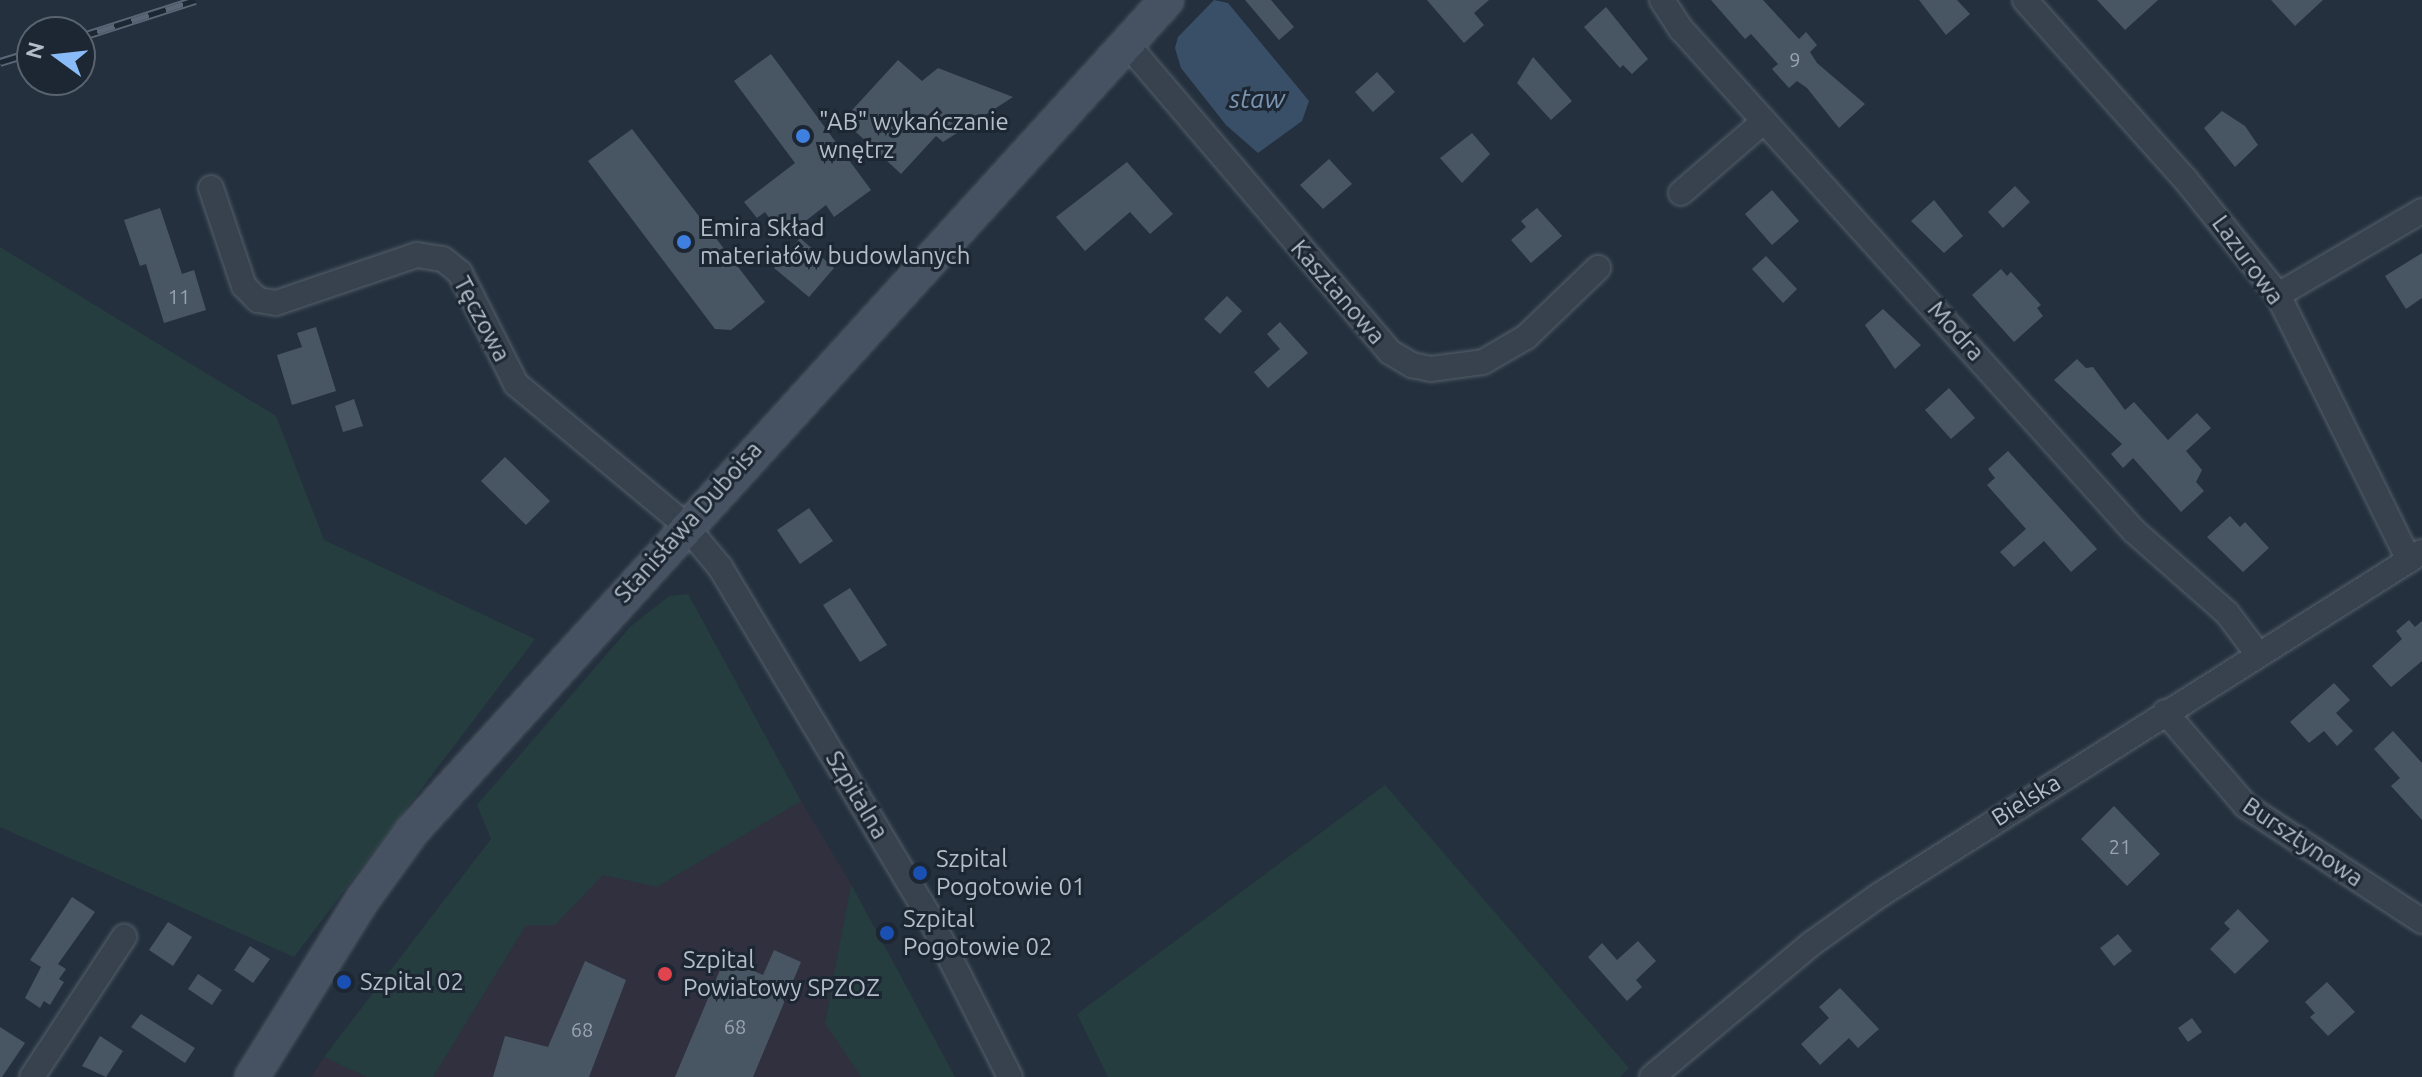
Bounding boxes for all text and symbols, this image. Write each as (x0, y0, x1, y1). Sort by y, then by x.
north arrow (16, 16, 96, 96)
text: N (20, 39, 48, 61)
house number: 9 (1789, 47, 1801, 71)
water label: staw (1229, 83, 1285, 115)
place label: "AB" wykańczanie wnętrz (819, 108, 1009, 164)
marker: "AB" wykańczanie wnętrz (794, 127, 812, 145)
street label: Lazurowa (2206, 210, 2290, 310)
place label: Emira Skład materiałów budowlanych (700, 214, 970, 270)
marker: Emira Skład materiałów budowlanych (675, 233, 693, 251)
street label: Kasztanowa (1285, 234, 1391, 350)
street label: Tęczowa (448, 271, 516, 367)
house number: 11 (168, 284, 190, 308)
street label: Modra (1922, 295, 1990, 367)
street label: Stanisława Duboisa (608, 436, 768, 608)
street label: Szpitalna (820, 746, 894, 844)
street label: Bielska (1986, 768, 2066, 832)
street label: Bursztynowa (2237, 791, 2369, 893)
house number: 21 (2109, 834, 2131, 858)
place label: Szpital Pogotowie 01 (936, 845, 1086, 901)
marker: Szpital Pogotowie 01 (911, 864, 929, 882)
place label: Szpital Pogotowie 02 (903, 905, 1053, 961)
marker: Szpital Pogotowie 02 (878, 924, 896, 942)
place label: Szpital Powiatowy SPZOZ (683, 946, 880, 1002)
marker: Szpital Powiatowy SPZOZ (654, 963, 676, 985)
place label: Szpital 02 (360, 968, 464, 996)
marker: Szpital 02 (335, 973, 353, 991)
house number: 68 (724, 1014, 746, 1038)
house number: 68 (571, 1017, 593, 1041)

